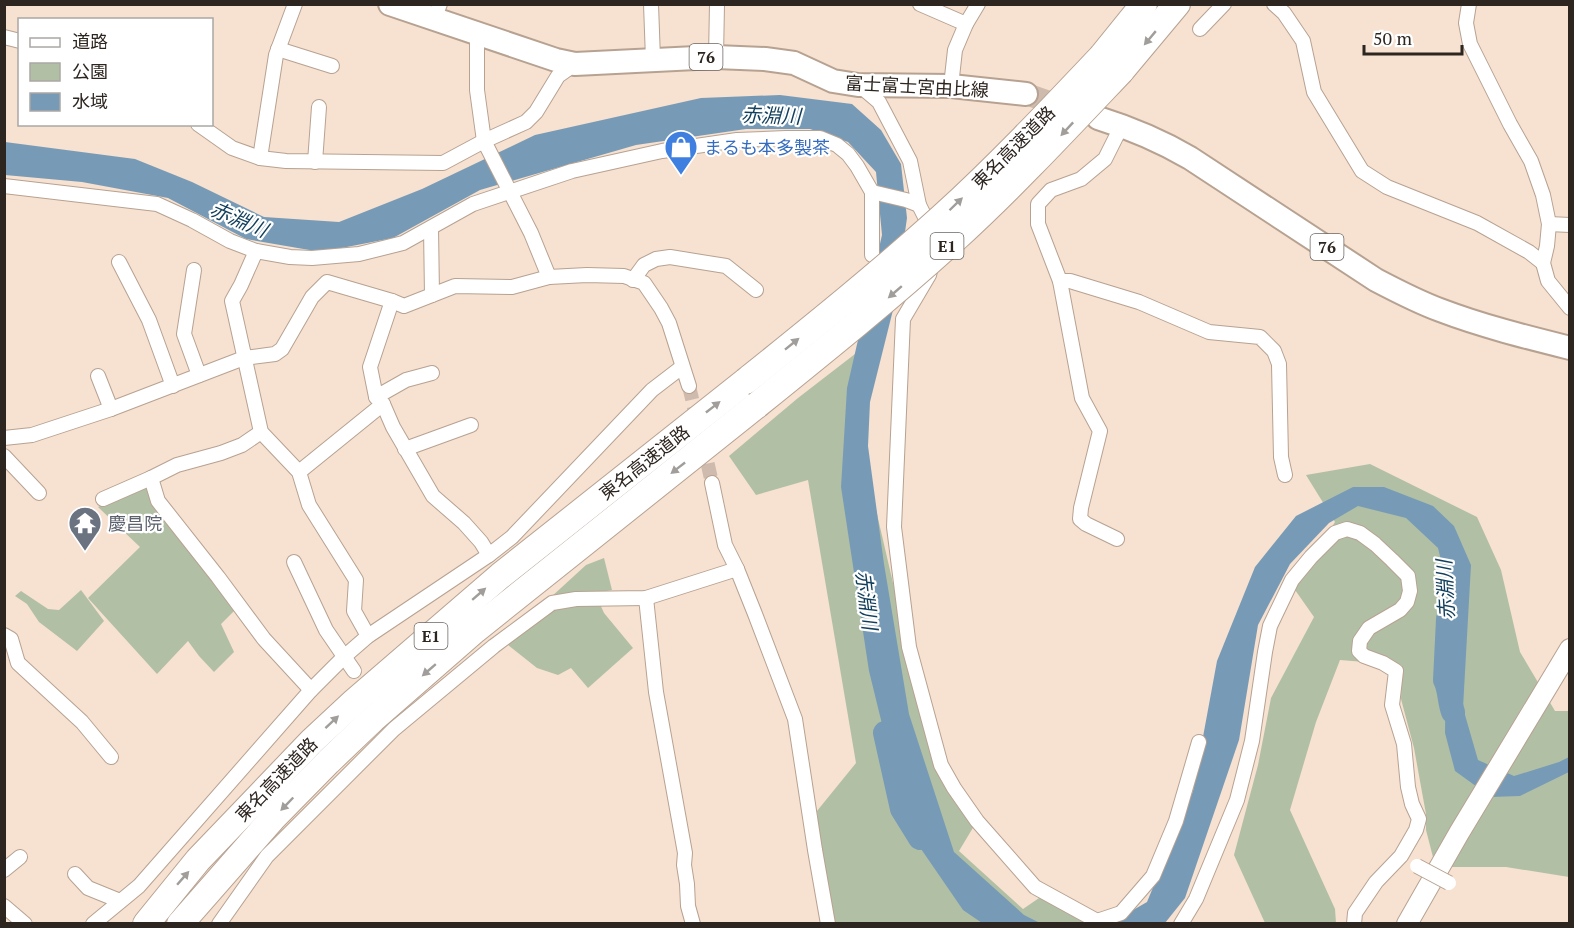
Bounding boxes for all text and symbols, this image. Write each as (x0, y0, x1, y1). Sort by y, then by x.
legend (18, 18, 213, 126)
scale bar (1364, 18, 1462, 56)
text: 50 m (1373, 26, 1413, 50)
text: 道路 (72, 29, 108, 53)
one-way arrow (1143, 30, 1156, 46)
road number: 76 (690, 44, 722, 70)
text: 公園 (72, 59, 108, 83)
street label: 富士富士宮由比線 (844, 70, 990, 102)
text: 水域 (72, 89, 108, 113)
water label: 赤淵川 (741, 100, 803, 130)
street label: 東名高速道路 (966, 100, 1060, 194)
one-way arrow (1061, 121, 1074, 136)
shop icon: まるも本多製茶 (663, 129, 699, 176)
place label: まるも本多製茶 (704, 135, 830, 159)
water label: 赤淵川 (206, 195, 274, 244)
one-way arrow (949, 197, 963, 211)
road number: E1 (930, 233, 964, 259)
road number: 76 (1310, 234, 1344, 260)
one-way arrow (888, 285, 903, 298)
one-way arrow (784, 338, 799, 351)
one-way arrow (706, 401, 721, 413)
street label: 東名高速道路 (594, 419, 694, 505)
one-way arrow (671, 461, 686, 473)
temple icon: 慶昌院 (67, 505, 103, 552)
place label: 慶昌院 (108, 511, 162, 535)
water label: 赤淵川 (1430, 557, 1460, 621)
water label: 赤淵川 (850, 569, 884, 633)
one-way arrow (471, 588, 486, 601)
road number: E1 (414, 623, 448, 649)
one-way arrow (422, 663, 437, 677)
one-way arrow (324, 716, 339, 729)
street label: 東名高速道路 (230, 732, 322, 826)
one-way arrow (281, 796, 295, 810)
one-way arrow (176, 871, 189, 886)

